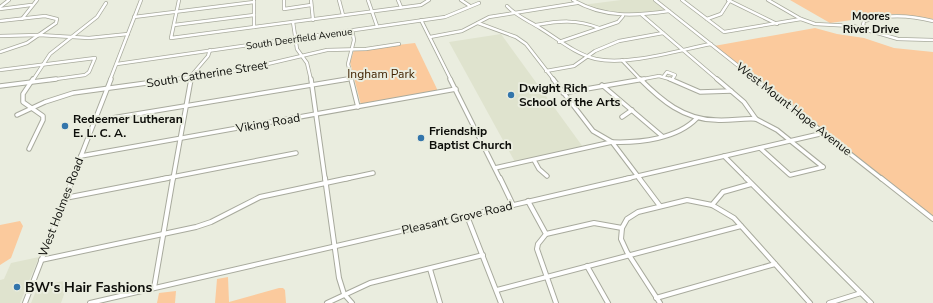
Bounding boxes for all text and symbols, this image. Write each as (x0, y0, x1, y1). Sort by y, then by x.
district label: Moores River Drive (843, 9, 899, 37)
street label: South Deerfield Avenue (245, 25, 353, 53)
street label: South Catherine Street (145, 56, 270, 91)
street label: West Mount Hope Avenue (733, 59, 855, 159)
park label: Ingham Park (347, 66, 416, 82)
place label: Dwight Rich School of the Arts (519, 80, 621, 110)
marker: Dwight Rich School of the Arts (506, 90, 516, 100)
street label: Viking Road (234, 110, 301, 137)
place label: Redeemer Lutheran E. L. C. A. (73, 111, 183, 141)
marker: Redeemer Lutheran E. L. C. A. (60, 121, 70, 131)
place label: Friendship Baptist Church (429, 123, 512, 153)
marker: Friendship Baptist Church (416, 133, 426, 143)
street label: West Holmes Road (35, 155, 87, 259)
street label: Pleasant Grove Road (400, 197, 514, 239)
place label: BW's Hair Fashions (25, 278, 152, 297)
marker: BW's Hair Fashions (12, 282, 22, 292)

